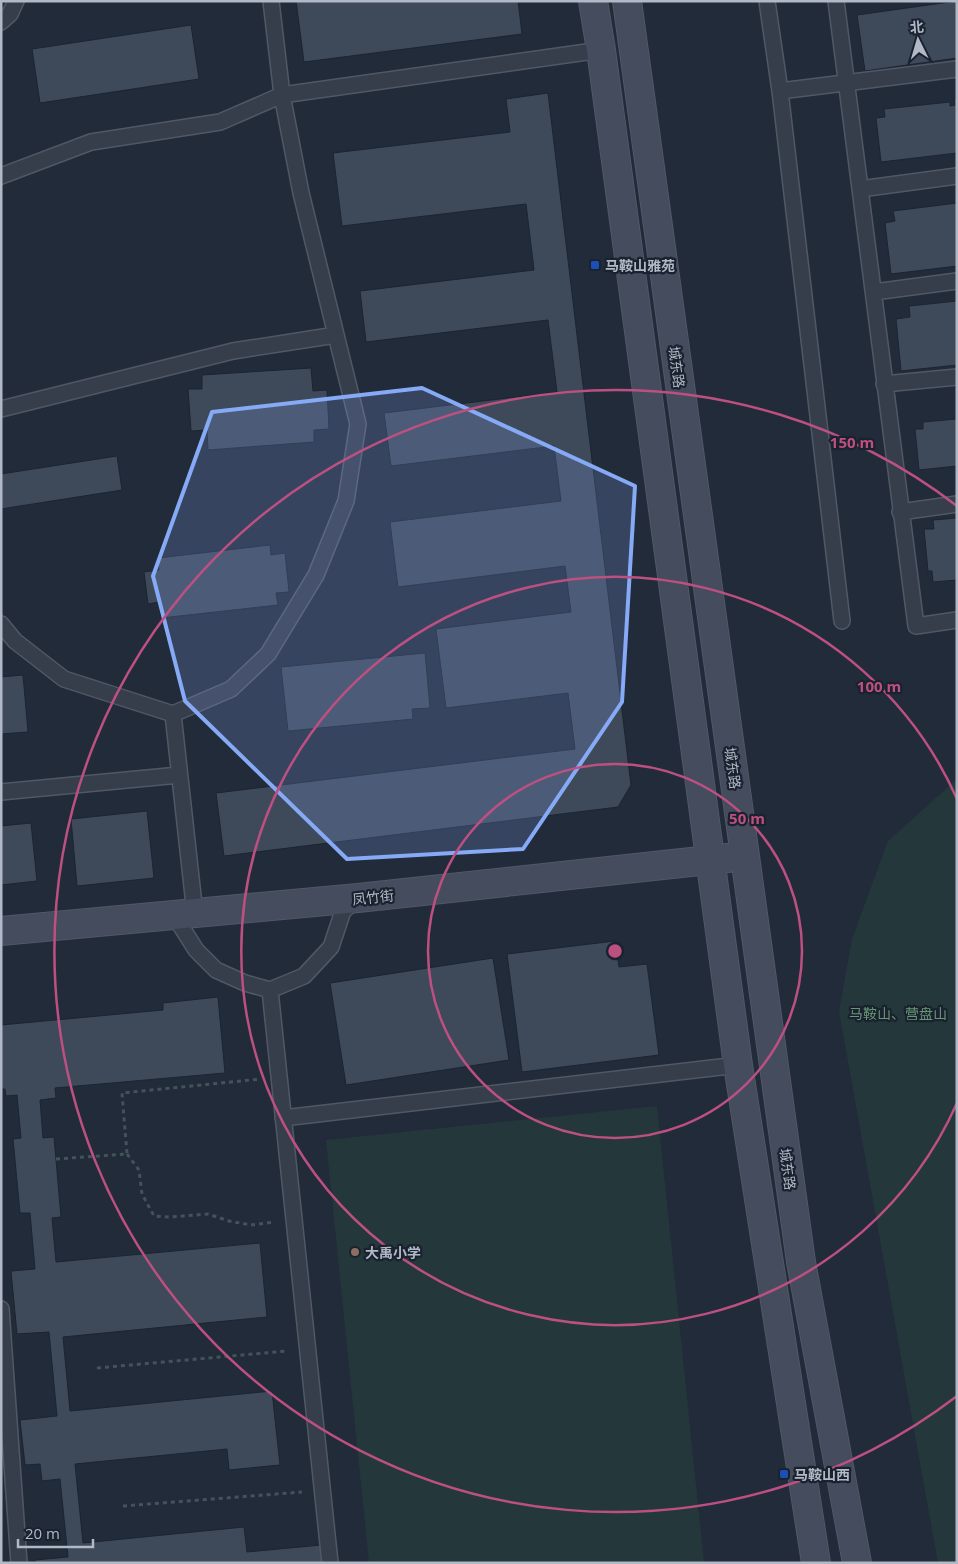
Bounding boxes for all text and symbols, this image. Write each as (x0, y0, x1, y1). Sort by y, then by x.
north arrow (893, 15, 943, 65)
text: 北 (909, 16, 925, 37)
place label: 马鞍山雅苑 (605, 256, 675, 275)
marker: 马鞍山雅苑 (589, 259, 601, 271)
street label: 城东路 (665, 345, 689, 389)
text: 150 m (830, 432, 874, 452)
text: 100 m (857, 676, 901, 696)
street label: 城东路 (721, 746, 745, 790)
text: 50 m (729, 808, 765, 828)
street label: 凤竹街 (351, 885, 395, 909)
centre of rings (606, 942, 624, 960)
park label: 马鞍山、营盘山 (849, 1004, 947, 1023)
street label: 城东路 (776, 1147, 800, 1191)
place label: 大禹小学 (365, 1243, 421, 1262)
marker: 大禹小学 (349, 1246, 361, 1258)
place label: 马鞍山西 (794, 1465, 850, 1484)
marker: 马鞍山西 (778, 1468, 790, 1480)
scale bar (18, 1516, 92, 1548)
text: 20 m (25, 1523, 60, 1543)

